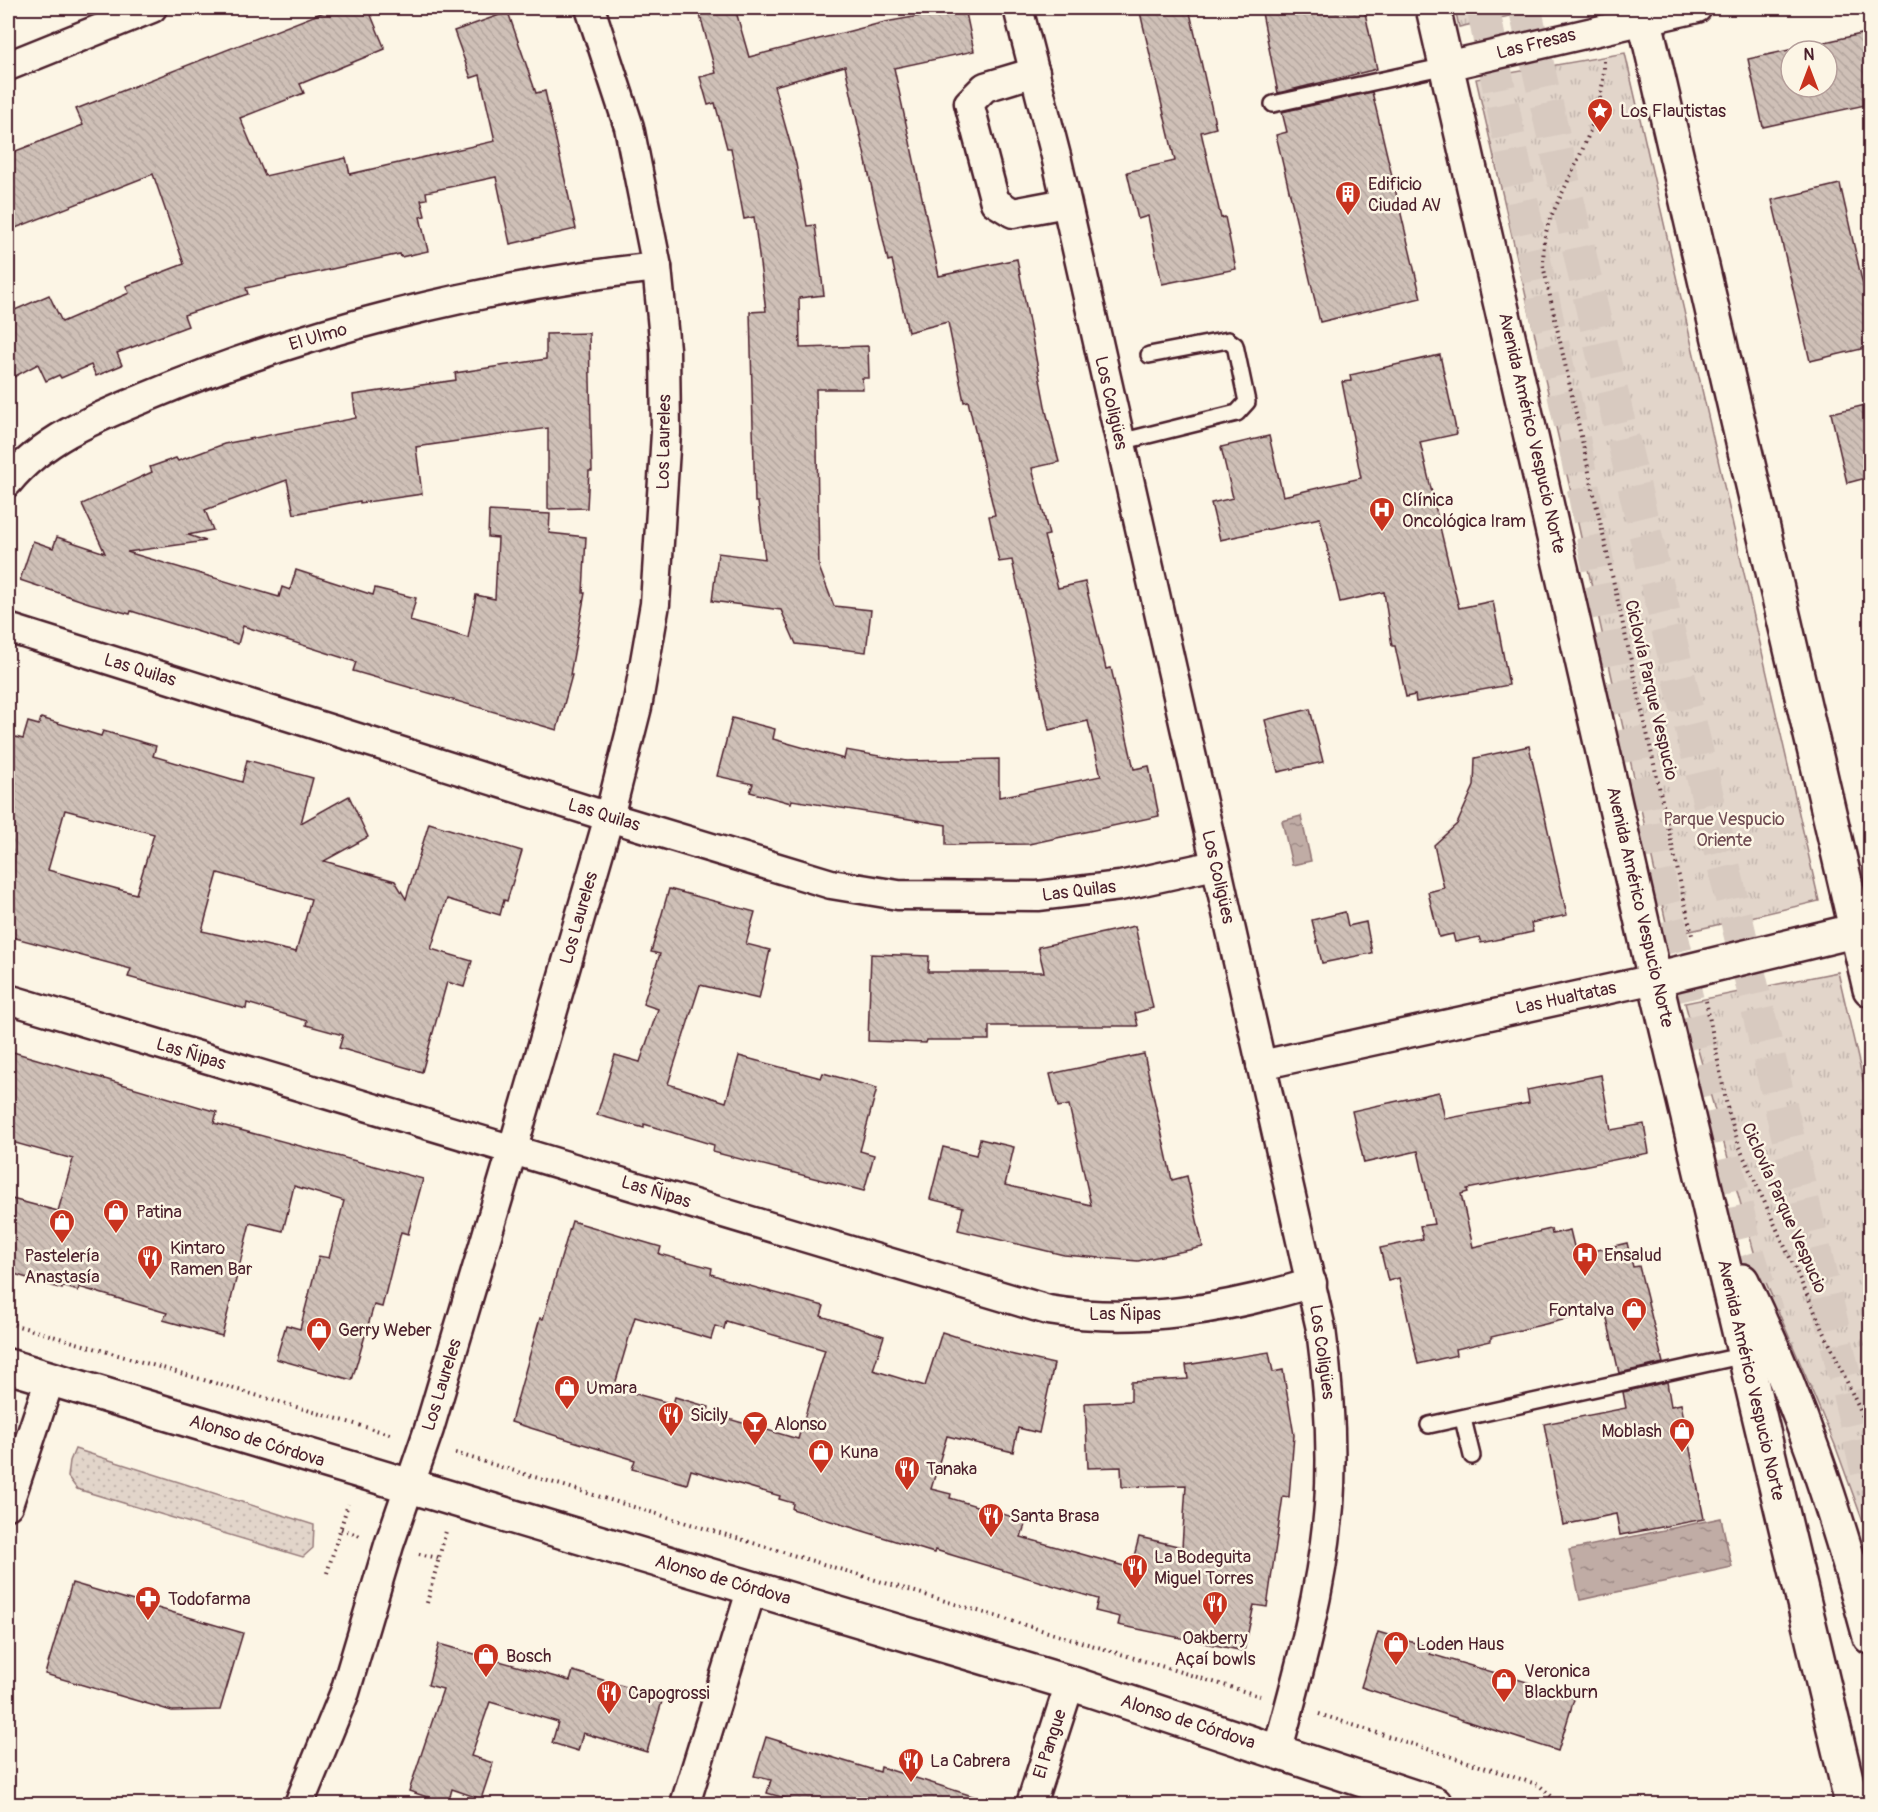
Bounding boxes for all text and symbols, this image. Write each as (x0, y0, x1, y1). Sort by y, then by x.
street label: Las Fresas (1494, 23, 1578, 65)
north arrow (1779, 39, 1839, 99)
text: N (1804, 45, 1815, 65)
place icon: Los Flautistas (1585, 96, 1615, 134)
place label: Los Flautistas (1620, 100, 1726, 123)
place label: Edificio Ciudad AV (1368, 173, 1441, 217)
building icon: Edificio Ciudad AV (1333, 179, 1363, 217)
street label: Avenida Américo Vespucio Norte (1493, 310, 1571, 556)
street label: El Ulmo (286, 318, 350, 356)
street label: Los Coligües (1089, 354, 1133, 452)
street label: Los Laureles (652, 394, 676, 490)
place label: Clínica Oncológica Iram (1402, 489, 1526, 533)
hospital icon: Clínica Oncológica Iram (1367, 495, 1397, 533)
street label: Ciclovía Parque Vespucio (1619, 598, 1683, 783)
street label: Las Quilas (101, 648, 179, 692)
street label: Avenida Américo Vespucio Norte (1601, 784, 1679, 1030)
street label: Las Quilas (565, 793, 643, 837)
park label: Parque Vespucio Oriente (1663, 808, 1785, 852)
street label: Los Coligües (1196, 828, 1240, 926)
street label: Los Laureles (555, 869, 603, 967)
street label: Las Quilas (1041, 875, 1117, 907)
street label: Las Hualtatas (1514, 976, 1618, 1020)
street label: Las Ñipas (153, 1032, 229, 1076)
street label: Ciclovía Parque Vespucio (1736, 1119, 1832, 1297)
street label: Las Ñipas (618, 1170, 694, 1214)
shop icon: Patina (101, 1197, 131, 1235)
place label: Patina (136, 1201, 182, 1224)
shop icon: Pastelería Anastasía (47, 1207, 77, 1245)
place label: Kintaro Ramen Bar (170, 1237, 253, 1281)
hospital icon: Ensalud (1570, 1240, 1600, 1278)
restaurant icon: Kintaro Ramen Bar (135, 1243, 165, 1281)
place label: Ensalud (1604, 1244, 1662, 1267)
place label: Pastelería Anastasía (24, 1245, 100, 1289)
street label: Avenida Américo Vespucio Norte (1712, 1257, 1790, 1503)
shop icon: Fontalva (1619, 1295, 1649, 1333)
place label: Fontalva (1548, 1299, 1614, 1322)
street label: Las Ñipas (1089, 1303, 1161, 1326)
street label: Los Coligües (1304, 1303, 1340, 1401)
shop icon: Gerry Weber (304, 1315, 334, 1353)
place label: Gerry Weber (338, 1319, 432, 1342)
street label: Los Laureles (417, 1336, 467, 1434)
shop icon: Umara (552, 1373, 582, 1411)
place label: Umara (586, 1377, 637, 1400)
restaurant icon: Sicily (656, 1400, 686, 1438)
place label: Sicily (690, 1404, 728, 1427)
street label: Alonso de Córdova (187, 1409, 327, 1473)
bar icon: Alonso (740, 1409, 770, 1447)
place label: Alonso (774, 1413, 827, 1436)
shop icon: Moblash (1667, 1416, 1697, 1454)
place label: Moblash (1601, 1420, 1662, 1443)
shop icon: Kuna (806, 1437, 836, 1475)
place label: Kuna (840, 1441, 878, 1464)
restaurant icon: Tanaka (892, 1454, 922, 1492)
place label: Tanaka (926, 1458, 977, 1481)
restaurant icon: Santa Brasa (976, 1501, 1006, 1539)
place label: Santa Brasa (1010, 1505, 1099, 1528)
place label: La Bodeguita Miguel Torres (1154, 1546, 1254, 1590)
street label: Alonso de Córdova (652, 1550, 794, 1610)
restaurant icon: La Bodeguita Miguel Torres (1120, 1552, 1150, 1590)
pharmacy icon: Todofarma (133, 1584, 163, 1622)
place label: Todofarma (168, 1588, 251, 1611)
restaurant icon: Oakberry Açaí bowls (1200, 1589, 1230, 1627)
place label: Oakberry Açaí bowls (1174, 1627, 1256, 1671)
shop icon: Loden Haus (1381, 1629, 1411, 1667)
place label: Loden Haus (1416, 1633, 1504, 1656)
shop icon: Bosch (471, 1641, 501, 1679)
place label: Bosch (506, 1645, 552, 1668)
place label: Veronica Blackburn (1524, 1660, 1598, 1704)
shop icon: Veronica Blackburn (1489, 1666, 1519, 1704)
restaurant icon: Capogrossi (594, 1678, 624, 1716)
place label: Capogrossi (628, 1682, 710, 1705)
street label: Alonso de Córdova (1118, 1689, 1258, 1755)
street label: El Pangue (1028, 1706, 1072, 1782)
restaurant icon: La Cabrera (896, 1746, 926, 1784)
place label: La Cabrera (930, 1750, 1010, 1773)

